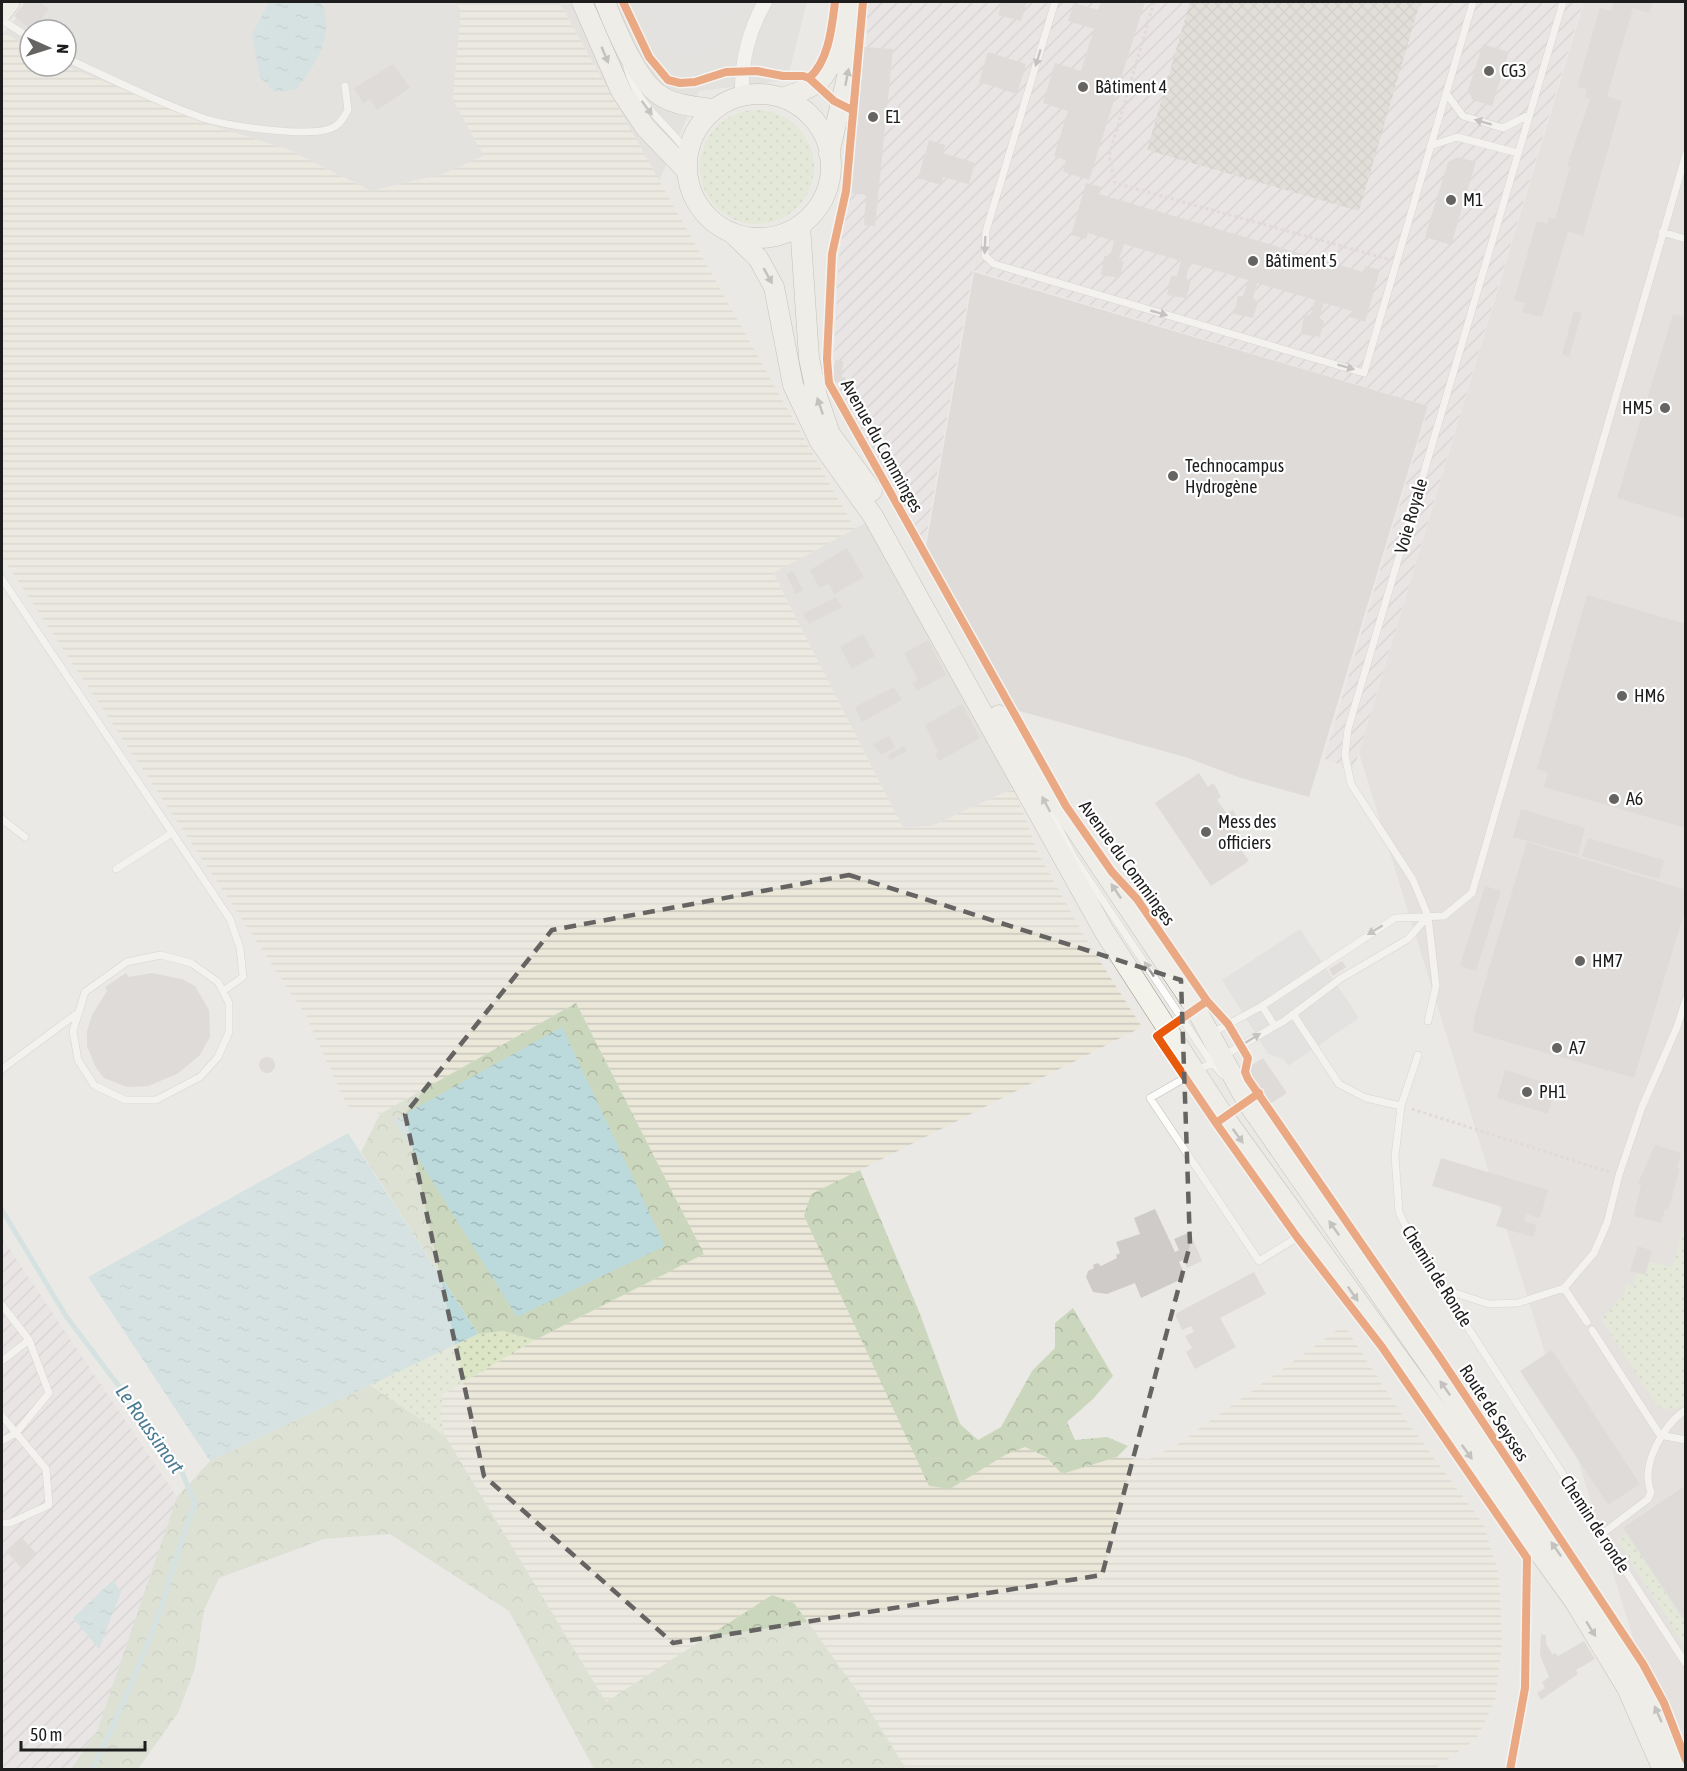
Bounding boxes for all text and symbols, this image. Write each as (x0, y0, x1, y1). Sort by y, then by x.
north arrow (18, 18, 78, 78)
text: N (54, 44, 72, 54)
one-way arrow (600, 47, 610, 65)
one-way arrow (1033, 49, 1042, 67)
place label: CG3 (1501, 60, 1527, 81)
marker: CG3 (1482, 64, 1496, 78)
one-way arrow (843, 67, 852, 86)
place label: Bâtiment 4 (1095, 76, 1167, 97)
marker: Bâtiment 4 (1076, 80, 1090, 94)
one-way arrow (641, 101, 653, 116)
place label: E1 (885, 106, 901, 127)
marker: E1 (866, 110, 880, 124)
one-way arrow (1474, 117, 1492, 126)
place label: M1 (1463, 189, 1484, 210)
marker: M1 (1444, 193, 1458, 207)
one-way arrow (981, 235, 990, 254)
place label: Bâtiment 5 (1265, 250, 1337, 271)
marker: Bâtiment 5 (1246, 254, 1260, 268)
one-way arrow (763, 268, 773, 285)
one-way arrow (1150, 309, 1168, 318)
one-way arrow (1337, 363, 1355, 372)
street label: Avenue du Comminges (837, 375, 928, 516)
one-way arrow (814, 396, 824, 414)
place label: HM5 (1622, 397, 1653, 418)
marker: HM5 (1658, 401, 1672, 415)
place label: Technocampus Hydrogène (1185, 455, 1284, 497)
marker: Technocampus Hydrogène (1166, 469, 1180, 483)
street label: Voie Royale (1390, 476, 1431, 556)
place label: HM6 (1634, 685, 1665, 706)
marker: HM6 (1615, 689, 1629, 703)
place label: A6 (1626, 788, 1643, 809)
marker: A6 (1607, 792, 1621, 806)
one-way arrow (1041, 796, 1051, 813)
street label: Avenue du Comminges (1075, 796, 1180, 929)
place label: Mess des officiers (1218, 811, 1276, 853)
marker: Mess des officiers (1199, 825, 1213, 839)
one-way arrow (1111, 883, 1122, 899)
one-way arrow (1367, 925, 1383, 936)
place label: HM7 (1592, 950, 1623, 971)
marker: HM7 (1573, 954, 1587, 968)
one-way arrow (1144, 961, 1155, 978)
one-way arrow (1244, 1032, 1261, 1043)
place label: A7 (1569, 1037, 1586, 1058)
marker: A7 (1550, 1041, 1564, 1055)
place label: PH1 (1539, 1081, 1567, 1102)
marker: PH1 (1520, 1085, 1534, 1099)
one-way arrow (1232, 1129, 1244, 1144)
one-way arrow (1329, 1220, 1340, 1236)
street label: Chemin de Ronde (1398, 1221, 1477, 1330)
one-way arrow (1347, 1285, 1359, 1301)
street label: Route de Seysses (1455, 1360, 1533, 1465)
water label: Le Roussimort (112, 1380, 189, 1478)
one-way arrow (1439, 1381, 1451, 1397)
one-way arrow (1461, 1444, 1473, 1459)
street label: Chemin de ronde (1556, 1471, 1635, 1576)
one-way arrow (1550, 1541, 1562, 1557)
one-way arrow (1586, 1621, 1597, 1637)
one-way arrow (1654, 1706, 1663, 1723)
scale bar (21, 1714, 146, 1752)
text: 50 m (30, 1724, 62, 1745)

